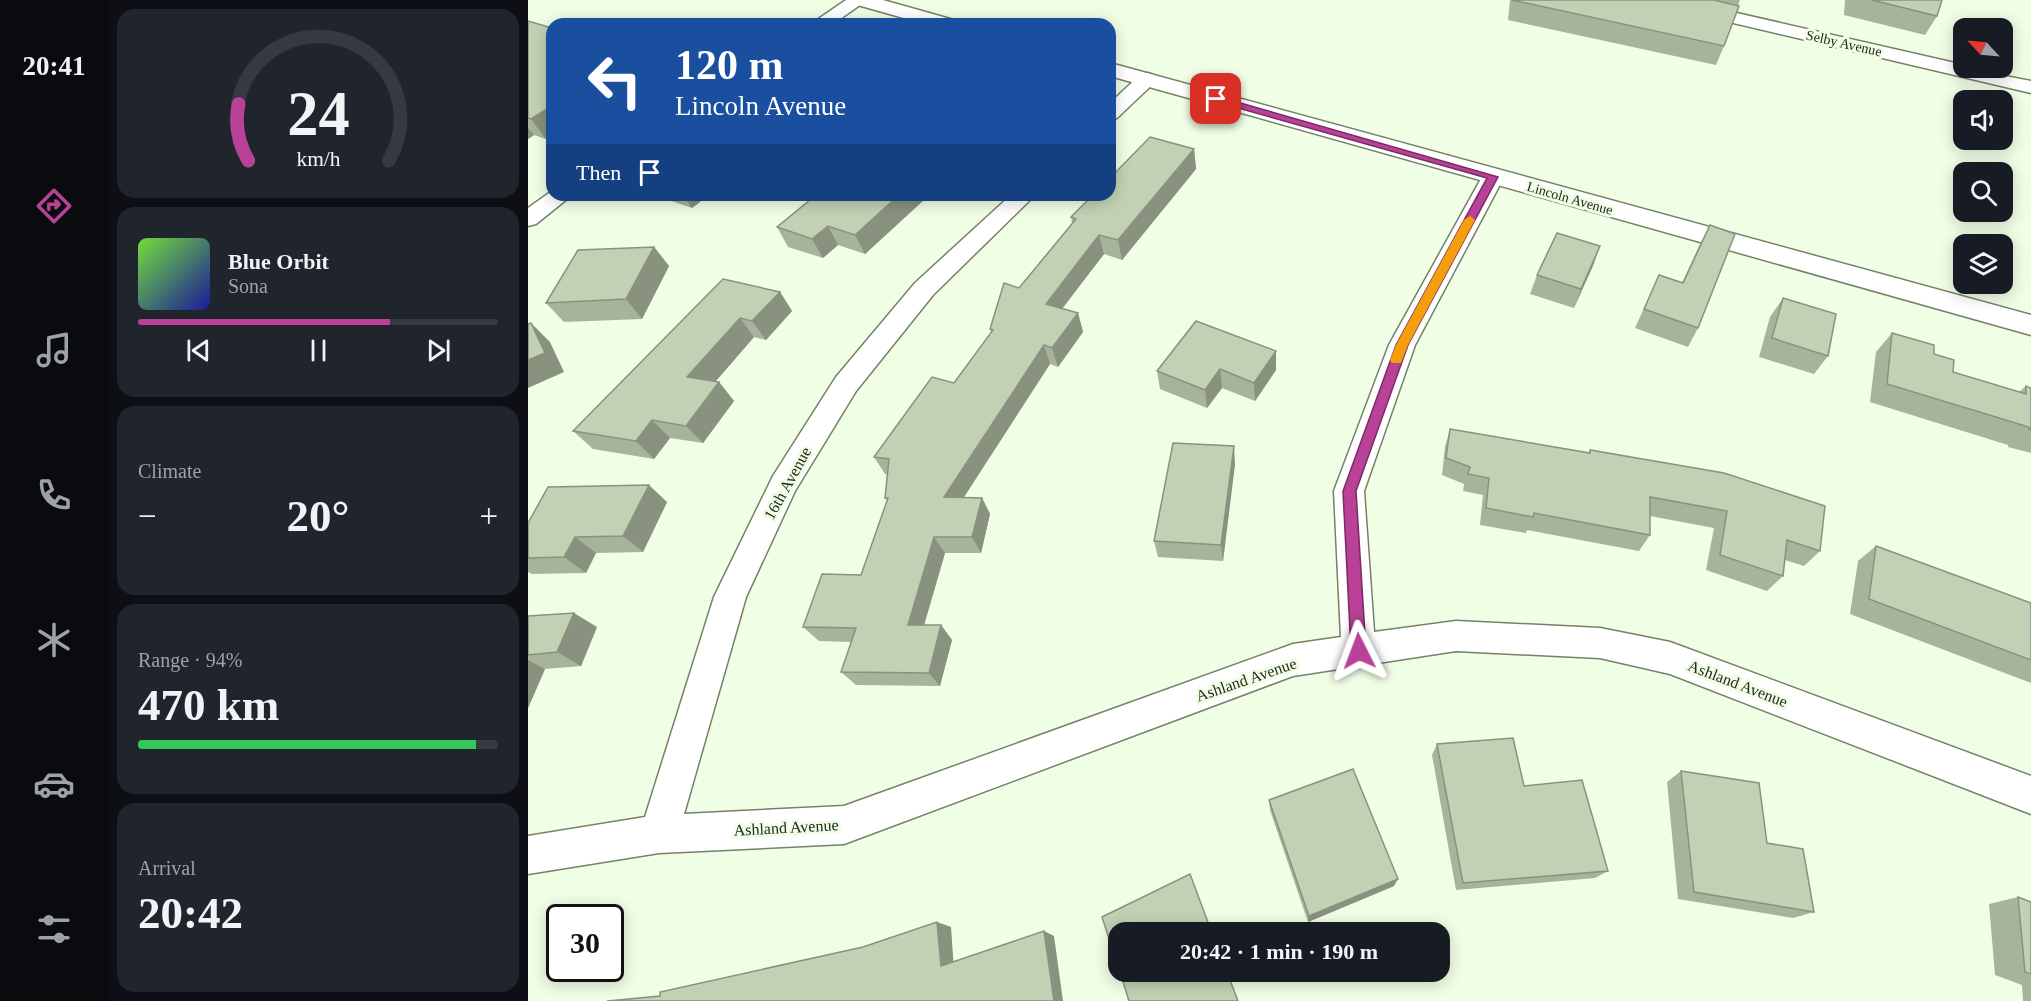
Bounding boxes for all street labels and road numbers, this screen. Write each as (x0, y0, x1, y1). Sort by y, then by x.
street label: Selby Avenue (1805, 28, 1883, 59)
street label: Lincoln Avenue (1525, 179, 1615, 218)
street label: 16th Avenue (761, 444, 814, 522)
street label: Ashland Avenue (1194, 654, 1299, 705)
street label: Ashland Avenue (1686, 657, 1790, 710)
street label: Ashland Avenue (733, 816, 839, 839)

